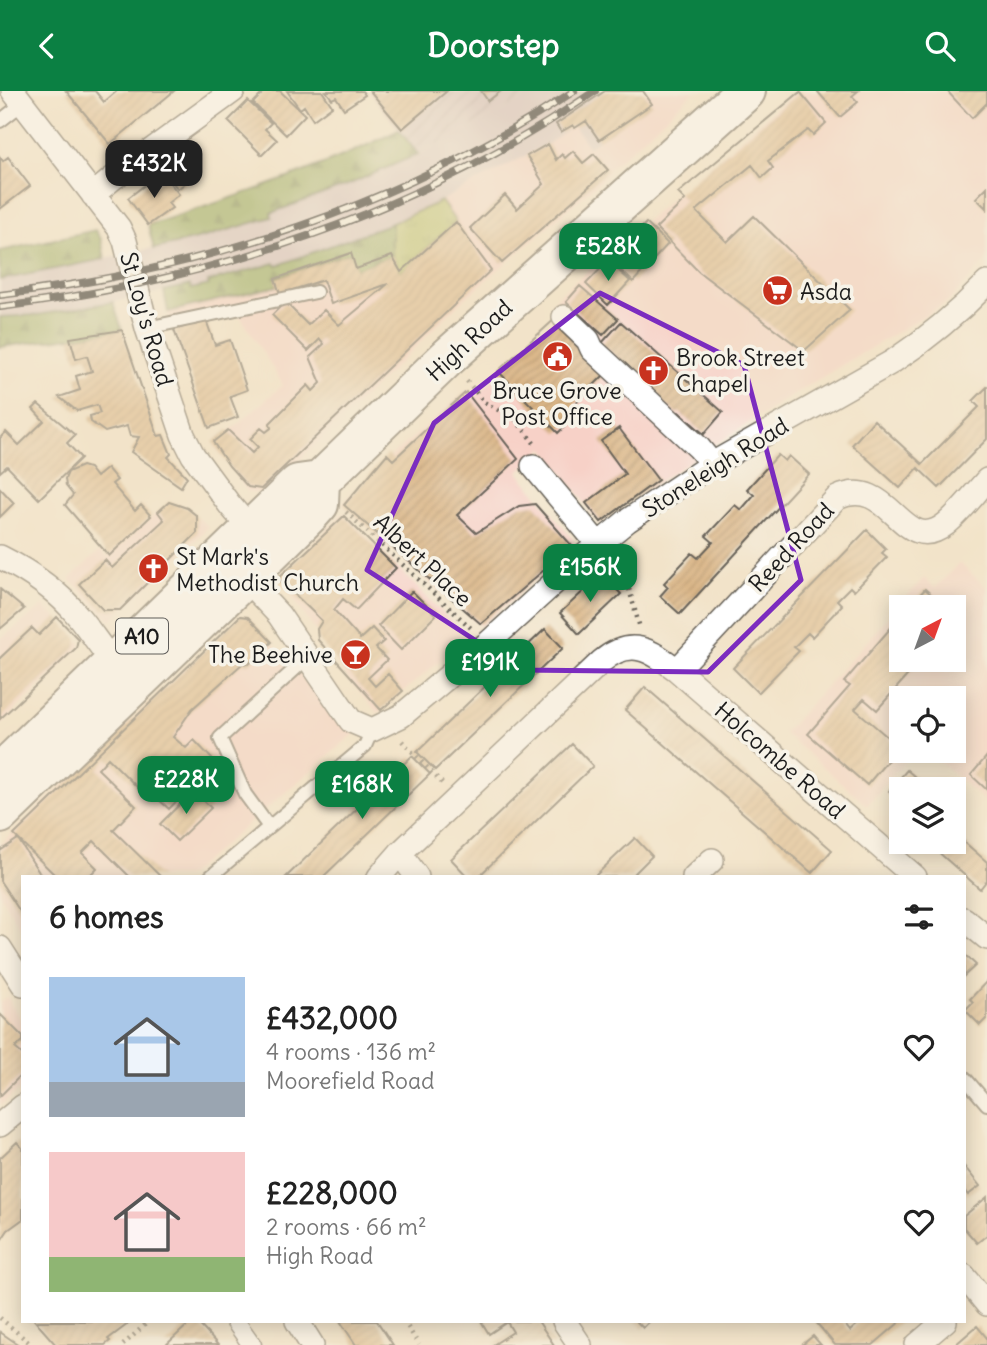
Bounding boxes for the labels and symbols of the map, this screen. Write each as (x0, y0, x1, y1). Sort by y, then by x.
pin: £432K (105, 141, 203, 200)
pin: £528K (559, 223, 657, 283)
street label: St Loy's Road (114, 249, 180, 389)
supermarket icon: Asda (760, 274, 794, 308)
place label: Asda (800, 277, 852, 306)
street label: High Road (420, 293, 518, 387)
public building icon: Bruce Grove Post Office (540, 339, 574, 373)
place label: Brook Street Chapel (676, 343, 805, 398)
church icon: Brook Street Chapel (636, 353, 670, 387)
place label: Bruce Grove Post Office (492, 376, 622, 431)
street label: Stoneleigh Road (636, 410, 794, 524)
street label: Reed Road (742, 496, 840, 598)
street label: Albert Place (368, 507, 478, 613)
place label: St Mark's Methodist Church (176, 542, 359, 597)
pin: £156K (541, 545, 639, 604)
church icon: St Mark's Methodist Church (136, 552, 170, 586)
north arrow (889, 595, 966, 672)
road number: A10 (116, 619, 168, 653)
bar icon: The Beehive (339, 637, 373, 671)
pin: £191K (441, 639, 539, 699)
place label: The Beehive (208, 640, 333, 669)
street label: Holcombe Road (709, 695, 851, 825)
pin: £228K (137, 757, 235, 816)
pin: £168K (313, 761, 411, 821)

